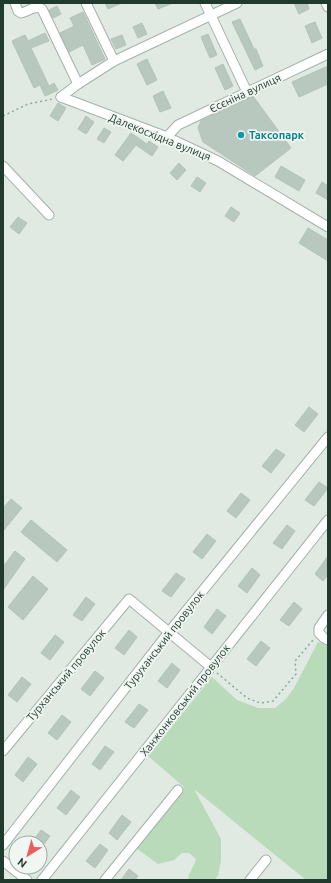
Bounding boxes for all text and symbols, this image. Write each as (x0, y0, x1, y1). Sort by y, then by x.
street label: Єсєніна вулиця (207, 71, 283, 115)
street label: Далекосхідна вулиця (107, 111, 213, 163)
place label: Таксопарк (249, 129, 305, 141)
marker: Таксопарк (236, 130, 246, 140)
street label: Туруханський провулок (122, 588, 206, 692)
street label: Турханський провулок (24, 626, 108, 723)
street label: Ханжонковський провулок (138, 641, 233, 758)
north arrow (8, 835, 48, 875)
text: N (15, 856, 29, 870)

